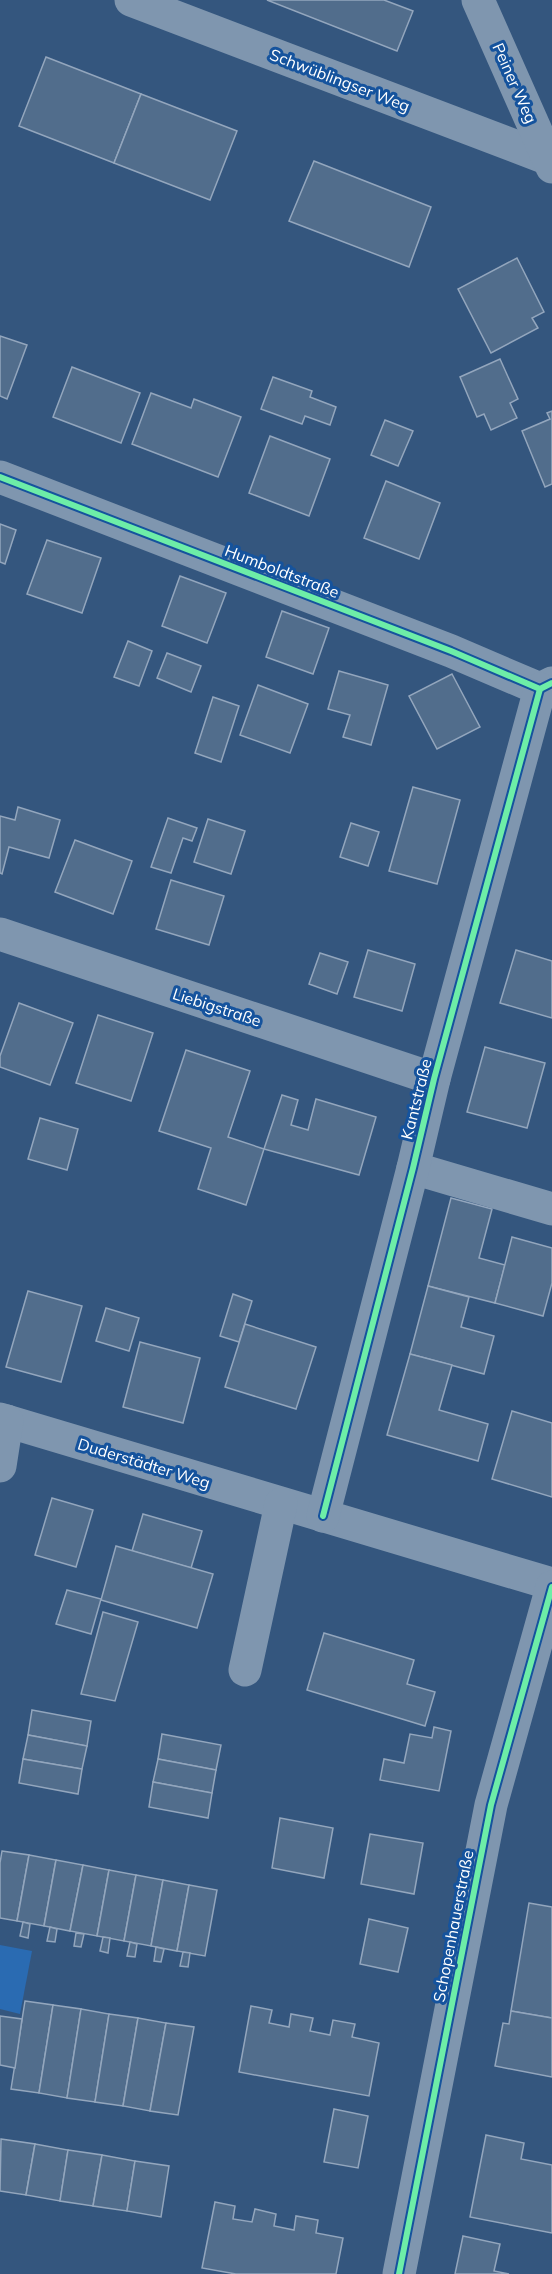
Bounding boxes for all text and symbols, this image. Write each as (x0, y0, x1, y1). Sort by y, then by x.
street label: Peiner Weg (488, 40, 542, 126)
street label: Schwüblingser Weg (267, 44, 413, 116)
street label: Humboldtstraße (222, 540, 342, 602)
street label: Liebigstraße (170, 983, 264, 1031)
street label: Kantstraße (396, 1057, 436, 1141)
street label: Duderstädter Weg (75, 1433, 213, 1493)
street label: Schopenhauerstraße (428, 1848, 478, 2004)

